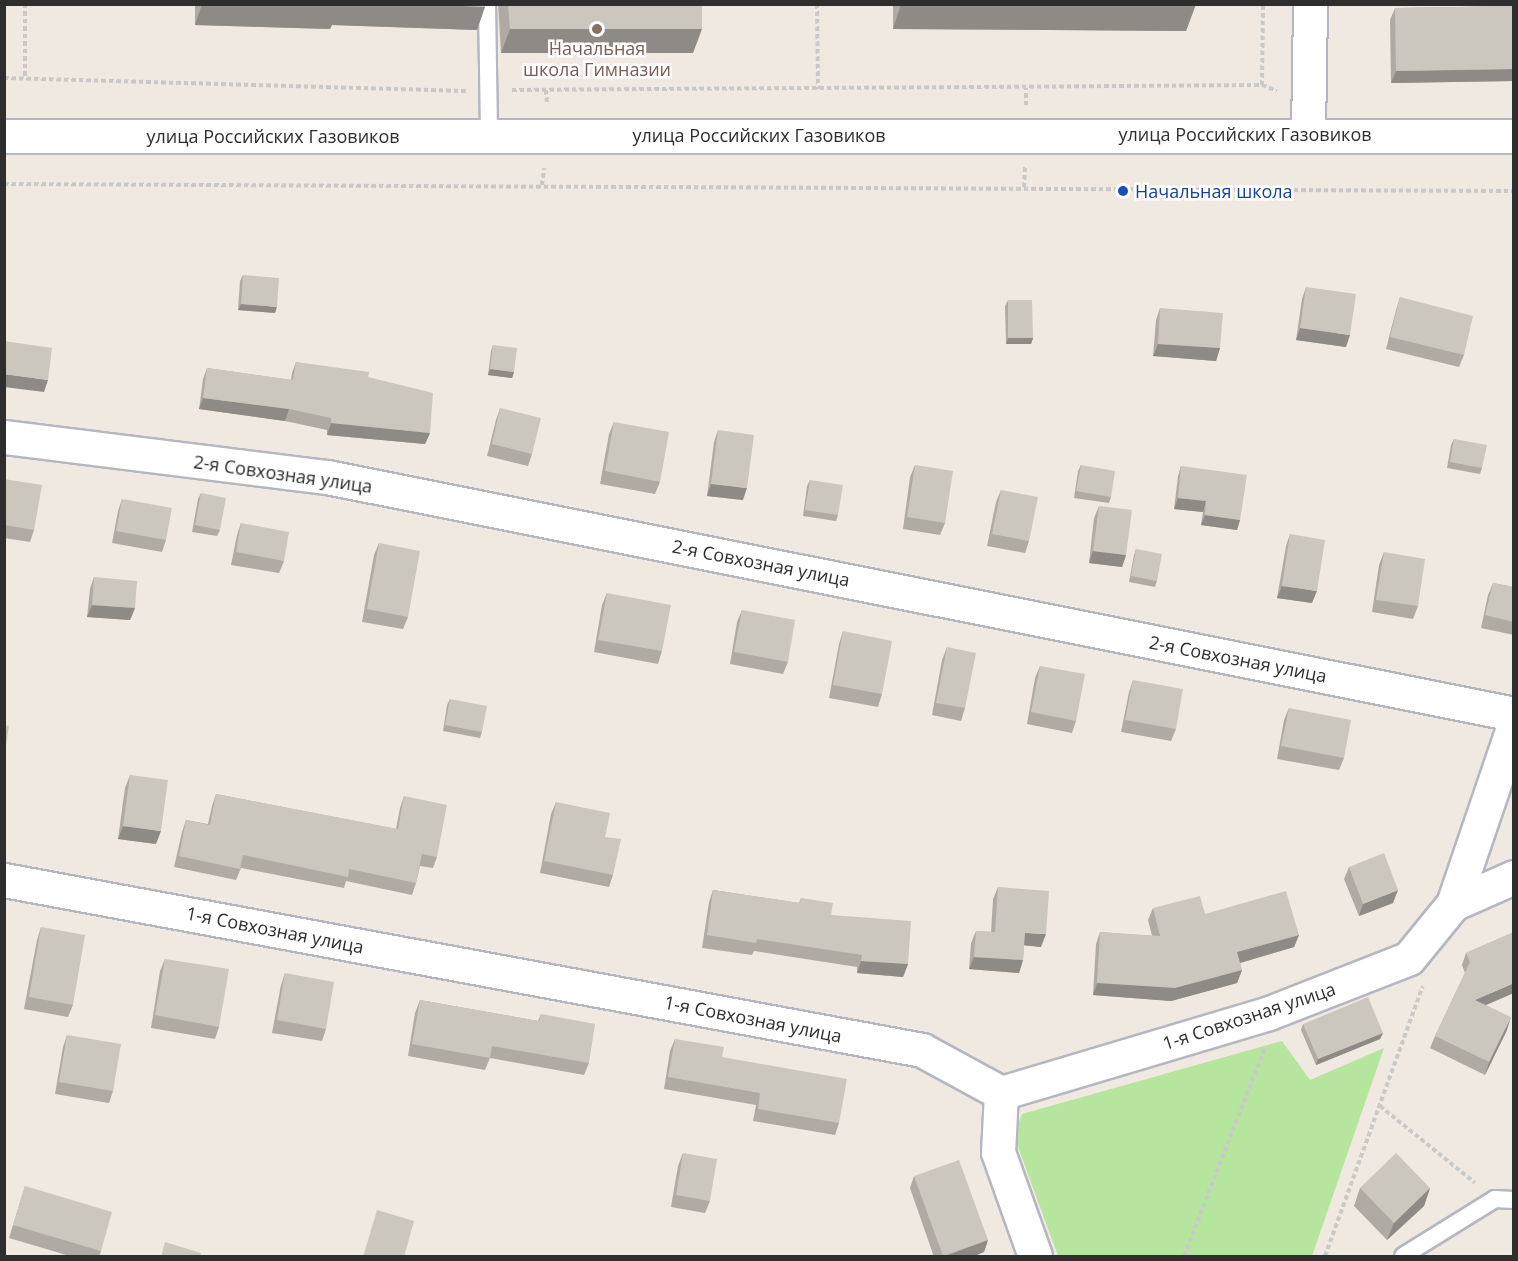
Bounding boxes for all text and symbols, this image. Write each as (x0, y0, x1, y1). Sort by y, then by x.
marker: Начальная школа Гимназии (590, 22, 604, 36)
place label: Начальная школа Гимназии (523, 38, 671, 80)
street label: улица Российских Газовиков (1118, 123, 1372, 145)
street label: улица Российских Газовиков (632, 124, 886, 146)
street label: улица Российских Газовиков (146, 125, 400, 147)
place label: Начальная школа (1135, 180, 1293, 202)
marker: Начальная школа (1116, 184, 1130, 198)
street label: 2-я Совхозная улица (192, 451, 374, 497)
street label: 2-я Совхозная улица (670, 535, 852, 591)
street label: 2-я Совхозная улица (1147, 631, 1329, 687)
street label: 1-я Совхозная улица (184, 902, 366, 958)
street label: 1-я Совхозная улица (1160, 978, 1338, 1054)
street label: 1-я Совхозная улица (662, 991, 844, 1047)

